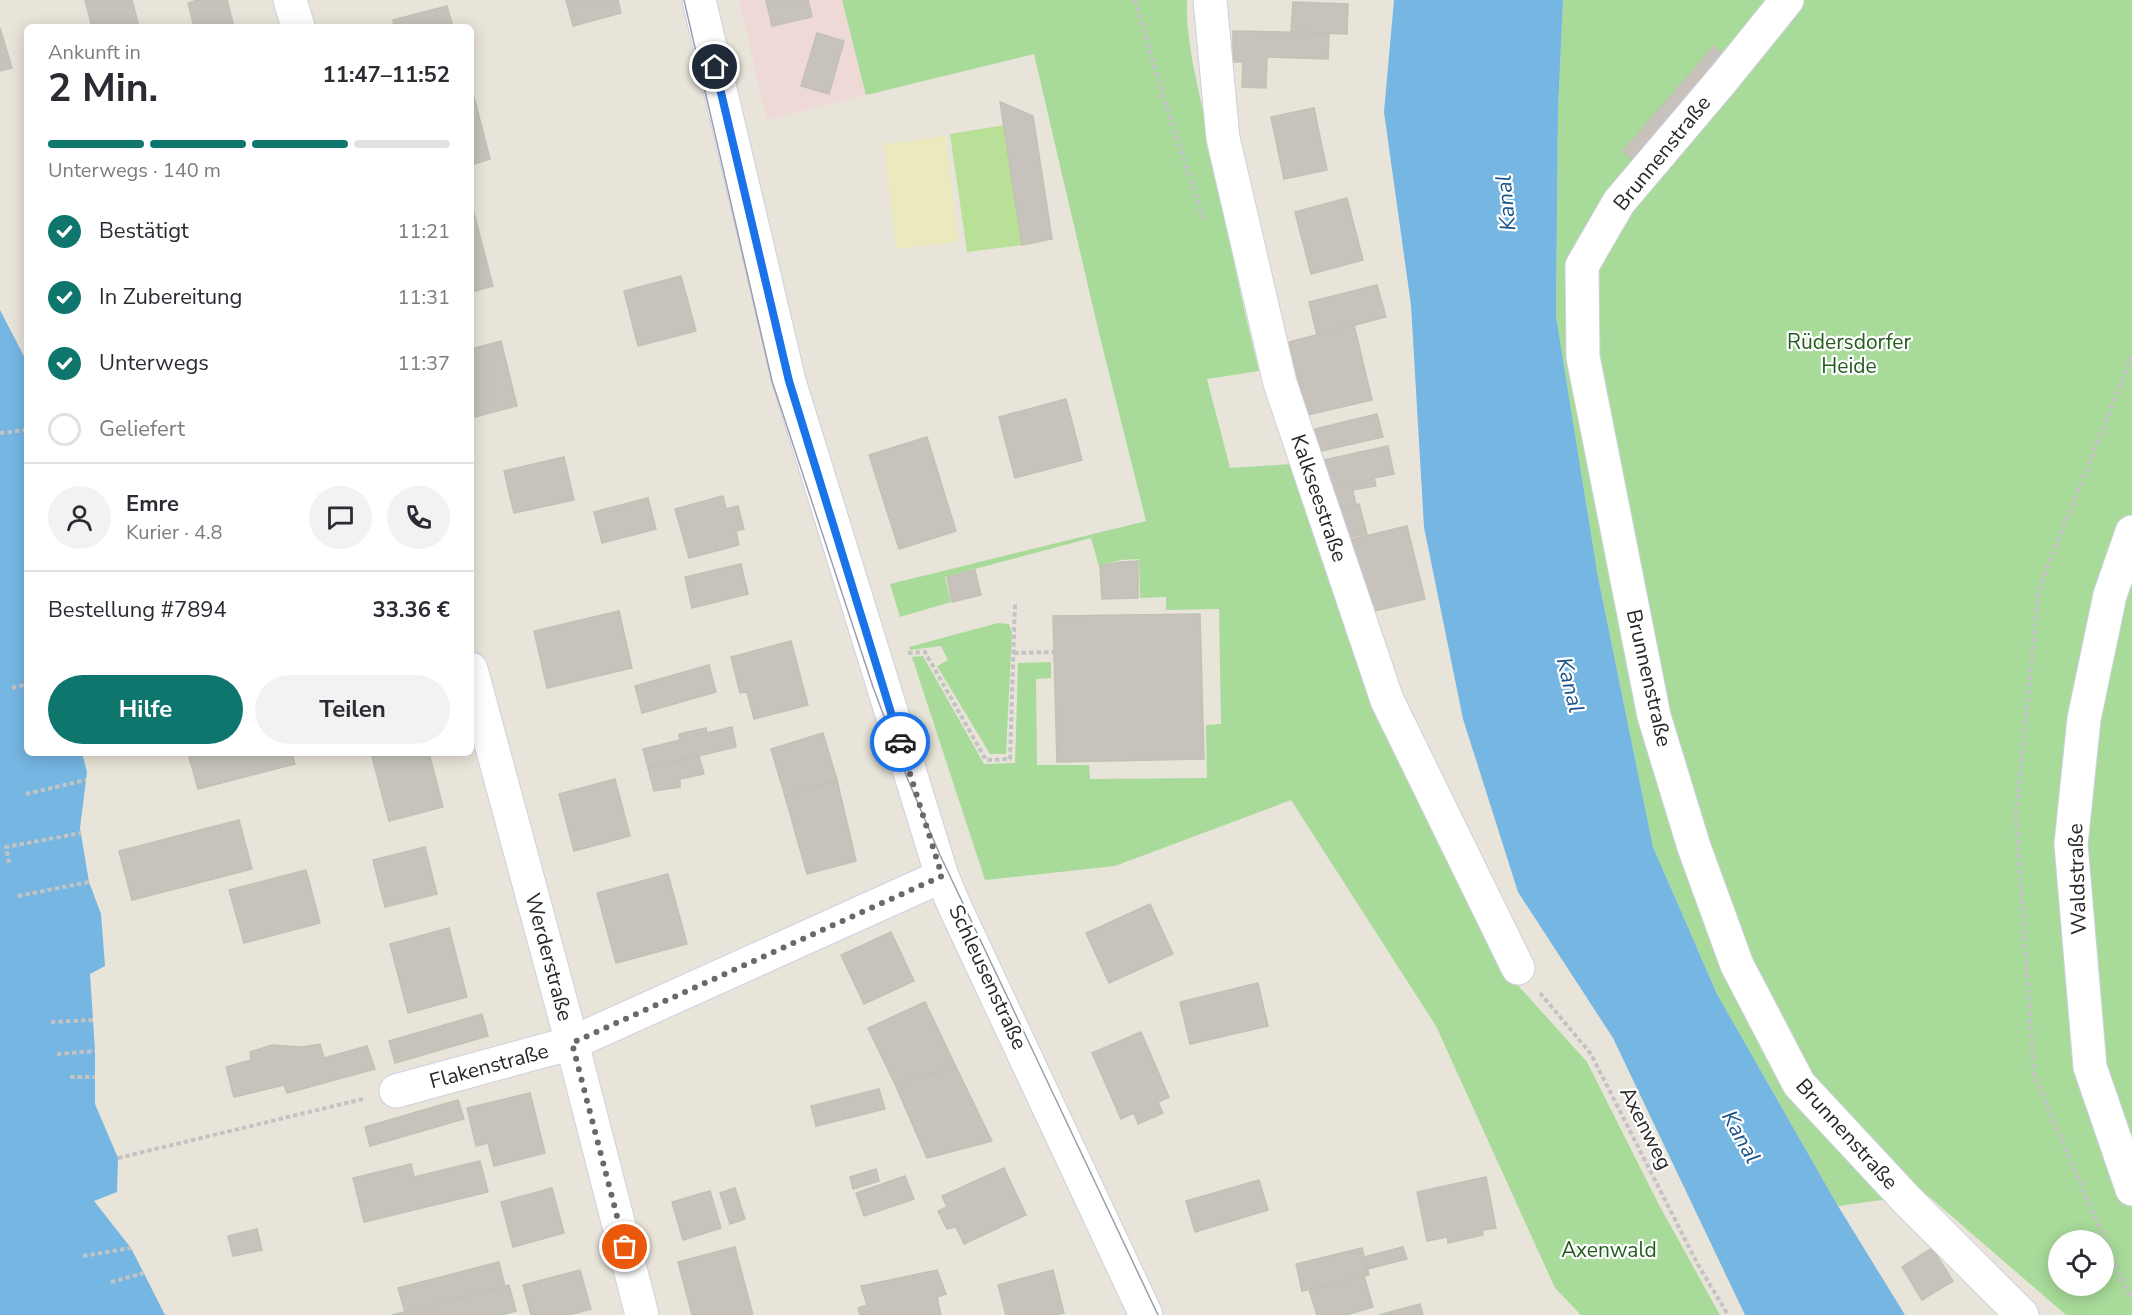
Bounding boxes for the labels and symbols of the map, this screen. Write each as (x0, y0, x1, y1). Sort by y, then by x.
pin (689, 41, 740, 92)
street label: Brunnenstraße (1607, 90, 1717, 216)
water label: Kanal (1489, 174, 1523, 232)
park label: Rüdersdorfer Heide (1787, 328, 1912, 380)
street label: Kalkseestraße (1284, 430, 1354, 566)
street label: Brunnenstraße (1620, 606, 1678, 750)
water label: Kanal (1549, 654, 1591, 716)
courier (870, 712, 930, 772)
street label: Waldstraße (2061, 823, 2093, 935)
street label: Werderstraße (518, 890, 580, 1024)
street label: Schleusenstraße (942, 900, 1034, 1054)
street label: Flakenstraße (426, 1037, 552, 1095)
street label: Brunnenstraße (1790, 1072, 1904, 1196)
street label: Axenweg (1613, 1082, 1679, 1174)
water label: Kanal (1714, 1105, 1768, 1169)
pin (599, 1221, 650, 1272)
park label: Axenwald (1561, 1236, 1657, 1264)

